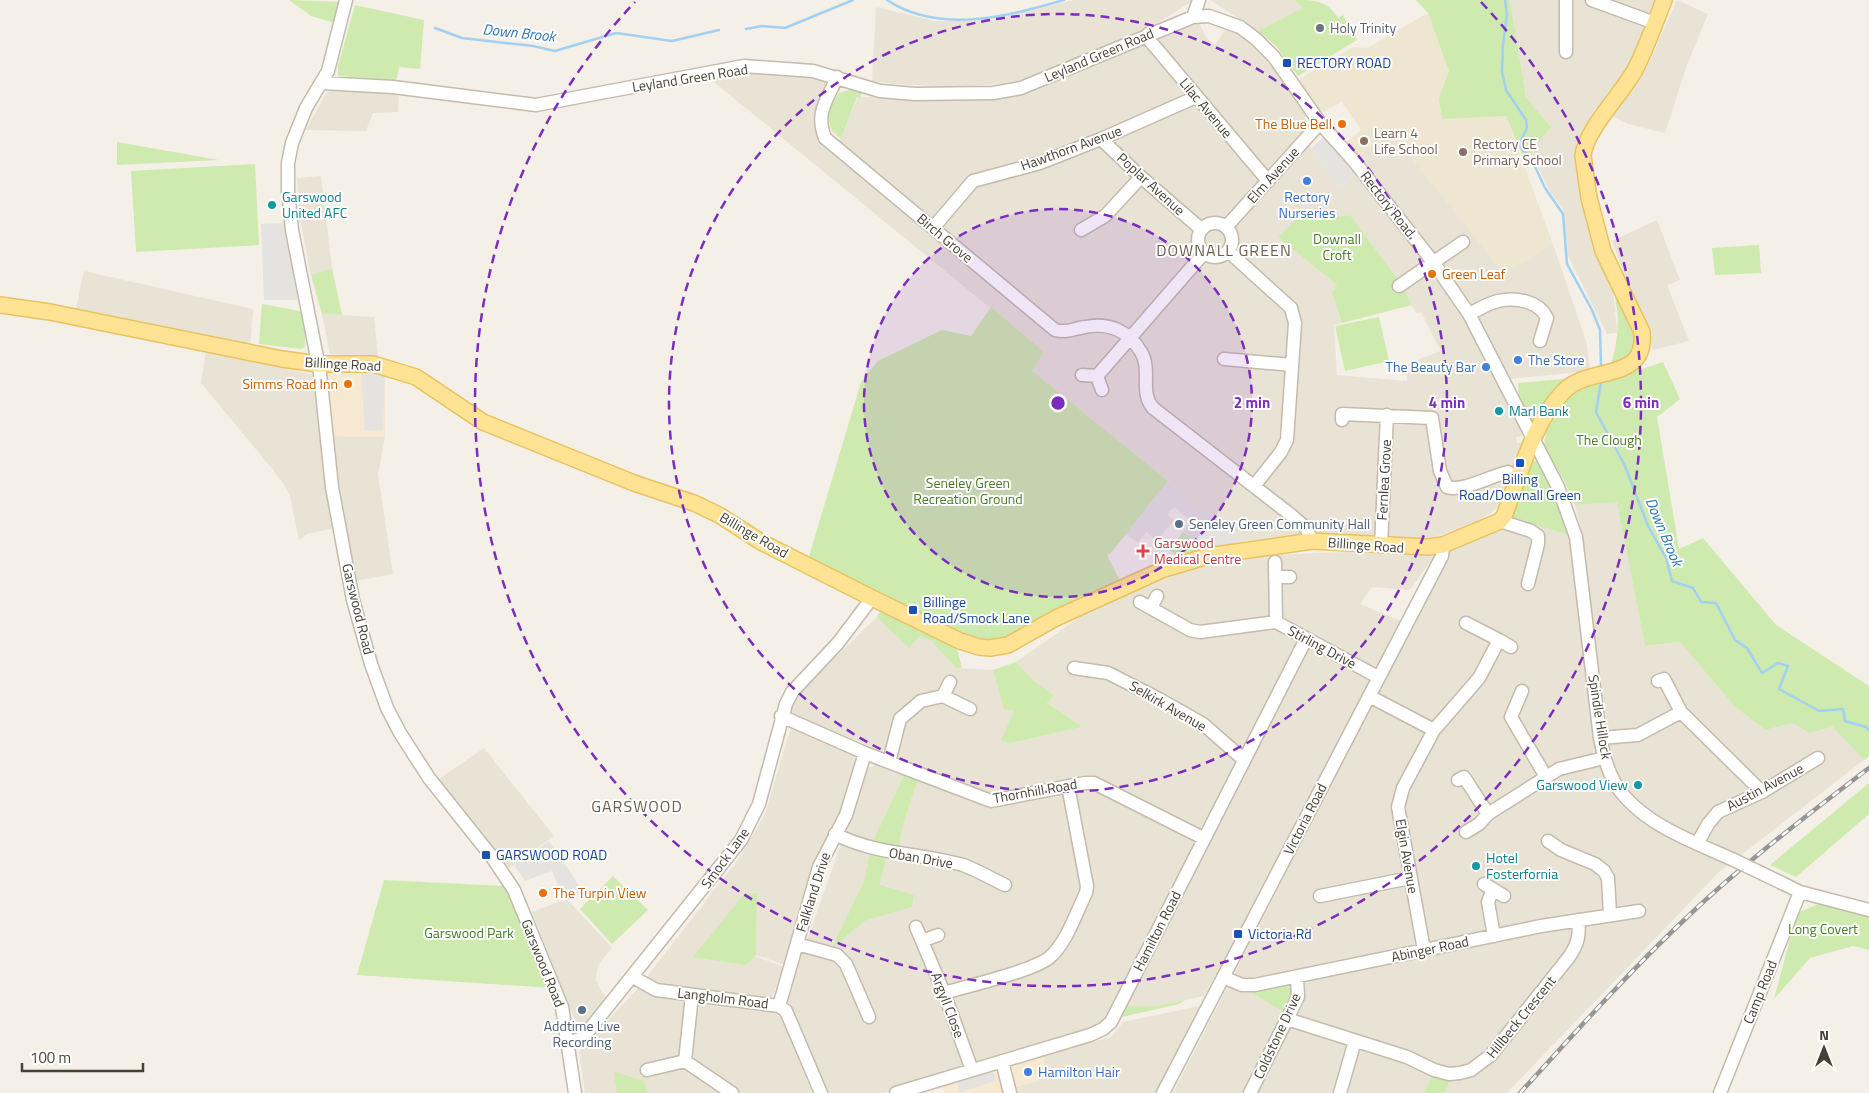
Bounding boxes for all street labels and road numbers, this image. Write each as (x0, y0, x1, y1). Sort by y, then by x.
street label: Leyland Green Road (1041, 22, 1157, 87)
street label: Leyland Green Road (631, 58, 749, 97)
street label: Lilac Avenue (1175, 73, 1238, 142)
street label: Hawthorn Avenue (1017, 120, 1124, 176)
street label: Elm Avenue (1242, 142, 1304, 208)
street label: Poplar Avenue (1113, 147, 1190, 220)
street label: Rectory Road (1356, 166, 1421, 241)
street label: Birch Grove (913, 208, 978, 267)
street label: Billinge Road (304, 351, 382, 376)
street label: Fernlea Grove (1371, 439, 1396, 521)
street label: Billinge Road (716, 506, 793, 563)
street label: Billinge Road (1327, 531, 1405, 558)
street label: Garswood Road (337, 561, 380, 657)
street label: Stirling Drive (1284, 620, 1360, 673)
street label: Spindle Hillock (1583, 673, 1618, 761)
street label: Selkirk Avenue (1126, 675, 1211, 736)
street label: Austin Avenue (1722, 757, 1807, 816)
street label: Thornhill Road (991, 773, 1079, 808)
street label: Victoria Road (1278, 779, 1332, 858)
street label: Elgin Avenue (1391, 817, 1424, 895)
street label: Smock Lane (695, 823, 754, 893)
street label: Oban Drive (887, 842, 955, 873)
street label: Falkland Drive (790, 849, 835, 934)
street label: Hamilton Road (1127, 887, 1186, 975)
street label: Garswood Road (516, 916, 571, 1010)
street label: Abinger Road (1389, 930, 1471, 967)
street label: Camp Road (1737, 957, 1782, 1027)
street label: Argyll Close (926, 969, 971, 1041)
street label: Hillbeck Crescent (1481, 971, 1560, 1062)
street label: Langholm Road (676, 981, 770, 1014)
street label: Coldstone Drive (1247, 989, 1306, 1082)

